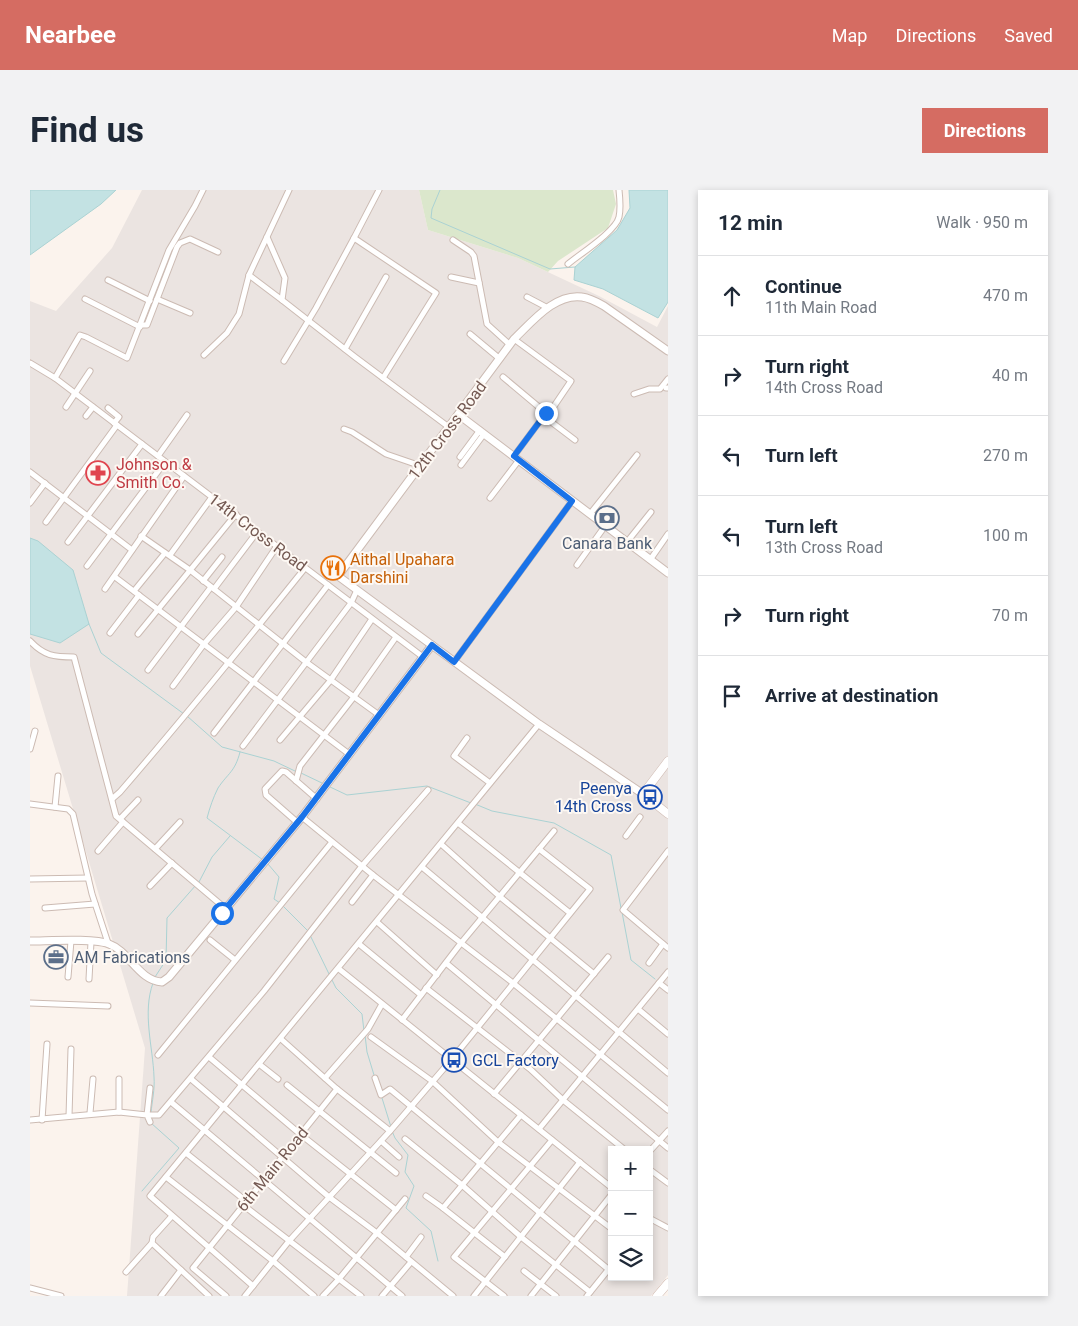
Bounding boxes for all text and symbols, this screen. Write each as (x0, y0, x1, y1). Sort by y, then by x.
text: Nearbee (25, 21, 116, 49)
text: Map (832, 25, 867, 46)
text: Directions (895, 25, 976, 46)
text: Saved (1004, 25, 1053, 46)
button: Directions (922, 108, 1048, 153)
text: Find us (30, 110, 144, 151)
text: 12 min (718, 211, 783, 235)
text: Walk · 950 m (936, 213, 1028, 232)
text: Continue (765, 275, 842, 298)
icon: ahead (718, 282, 746, 310)
text: 470 m (983, 286, 1028, 305)
text: 11th Main Road (765, 298, 877, 317)
text: Turn right (765, 355, 849, 378)
icon: right (718, 362, 746, 390)
text: 40 m (992, 366, 1028, 385)
street label: 12th Cross Road (404, 377, 490, 483)
text: 14th Cross Road (765, 378, 883, 397)
route end (535, 402, 558, 425)
icon: left (718, 442, 746, 470)
text: Turn left (765, 444, 838, 467)
text: 270 m (983, 446, 1028, 465)
place label: Johnson & Smith Co. (116, 455, 192, 492)
pharmacy icon: Johnson & Smith Co. (85, 460, 111, 486)
street label: 14th Cross Road (205, 489, 311, 575)
bank icon: Canara Bank (594, 505, 620, 531)
text: Turn left (765, 515, 838, 538)
icon: left (718, 522, 746, 550)
text: 100 m (983, 526, 1028, 545)
place label: Canara Bank (562, 534, 653, 553)
text: 13th Cross Road (765, 538, 883, 557)
place label: Aithal Upahara Darshini (350, 550, 454, 587)
restaurant icon: Aithal Upahara Darshini (320, 555, 346, 581)
icon: right (718, 602, 746, 630)
text: Turn right (765, 604, 849, 627)
text: 70 m (992, 606, 1028, 625)
icon: arrive (718, 682, 746, 710)
text: Arrive at destination (765, 684, 938, 707)
place label: Peenya 14th Cross (555, 779, 632, 816)
bus stop icon: Peenya 14th Cross (637, 784, 663, 810)
route start (211, 902, 234, 925)
office icon: AM Fabrications (43, 944, 69, 970)
place label: AM Fabrications (74, 948, 190, 967)
bus stop icon: GCL Factory (441, 1047, 467, 1073)
place label: GCL Factory (472, 1051, 559, 1070)
street label: 6th Main Road (233, 1123, 312, 1215)
map controls (608, 1146, 653, 1281)
button: + (608, 1146, 653, 1191)
button: − (608, 1191, 653, 1236)
button: layers (608, 1236, 653, 1281)

